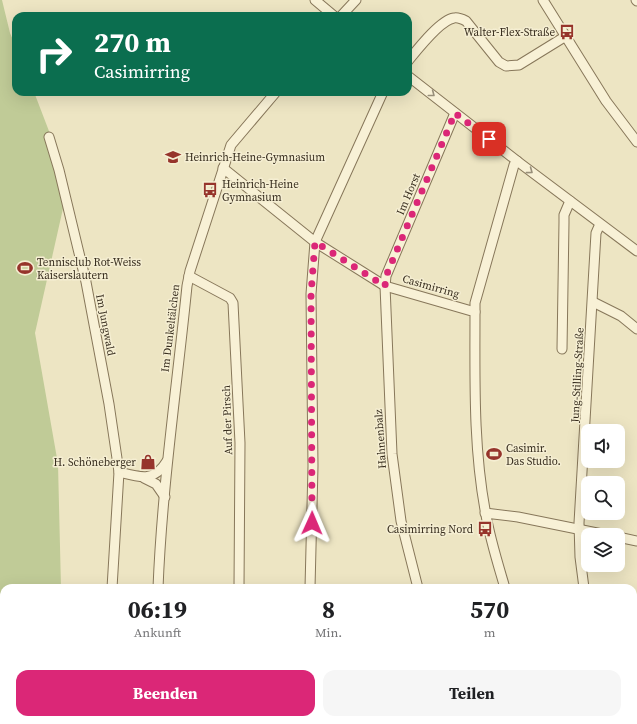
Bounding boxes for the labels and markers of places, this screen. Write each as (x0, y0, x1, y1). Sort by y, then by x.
bus stop icon: Walter-Flex-Straße (558, 23, 576, 41)
place label: Walter-Flex-Straße (464, 25, 555, 40)
pin (472, 122, 506, 156)
school or university icon: Heinrich-Heine-Gymnasium (164, 148, 182, 166)
place label: Heinrich-Heine-Gymnasium (185, 150, 325, 165)
place label: Heinrich-Heine Gymnasium (222, 177, 299, 205)
bus stop icon: Heinrich-Heine Gymnasium (201, 181, 219, 199)
place label: Tennisclub Rot-Weiss Kaiserslautern (37, 255, 141, 283)
sports icon: Tennisclub Rot-Weiss Kaiserslautern (16, 259, 34, 277)
place label: Casimir. Das Studio. (506, 441, 561, 469)
sports icon: Casimir. Das Studio. (485, 445, 503, 463)
shop icon: H. Schöneberger (139, 453, 157, 471)
place label: H. Schöneberger (53, 455, 136, 470)
bus stop icon: Casimirring Nord (476, 520, 494, 538)
place label: Casimirring Nord (387, 522, 474, 537)

